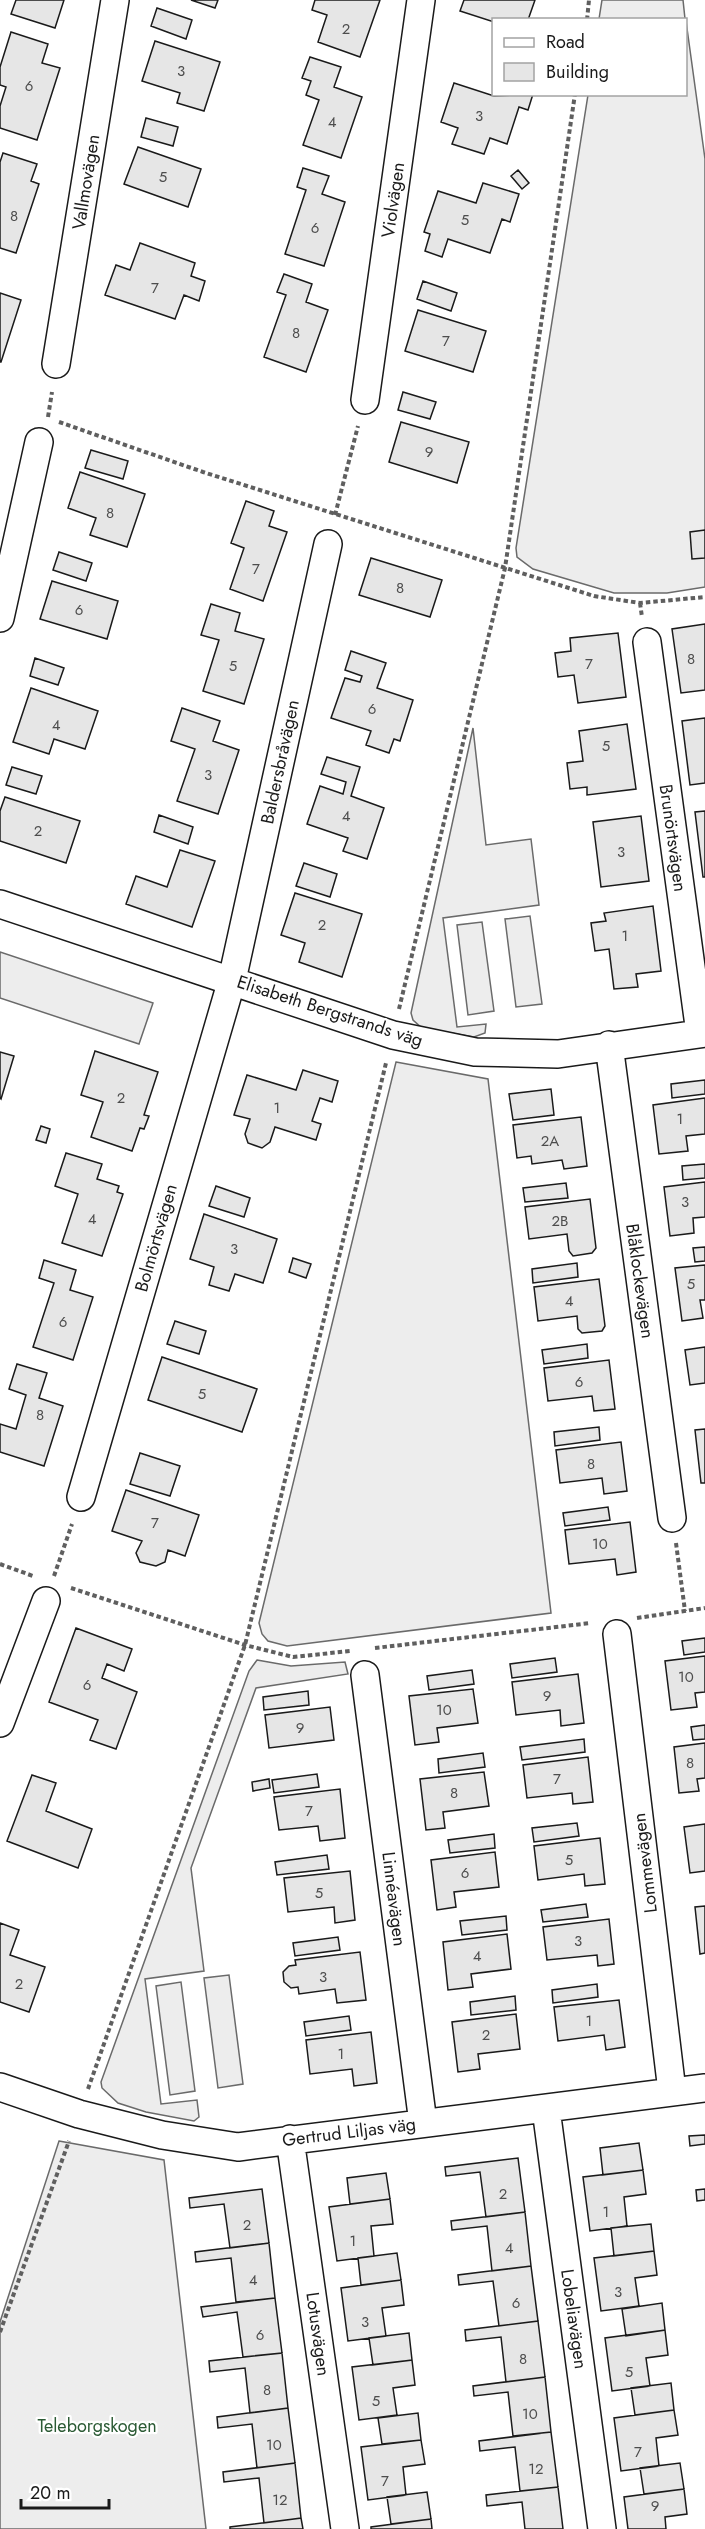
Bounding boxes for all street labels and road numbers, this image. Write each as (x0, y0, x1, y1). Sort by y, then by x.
street label: Vallmovägen (66, 132, 106, 232)
street label: Violvägen (375, 160, 411, 240)
street label: Baldersbråvägen (254, 697, 306, 827)
street label: Brunörtsvägen (653, 783, 693, 893)
street label: Elisabeth Bergstrands väg (233, 969, 427, 1053)
street label: Bolmörtsvägen (128, 1181, 184, 1295)
street label: Blåklockevägen (619, 1222, 661, 1340)
street label: Lommevägen (626, 1811, 664, 1915)
street label: Linnéavägen (375, 1850, 413, 1948)
street label: Gertrud Liljas väg (281, 2111, 417, 2153)
street label: Lobeliavägen (554, 2267, 594, 2371)
street label: Lotusvägen (299, 2290, 337, 2378)

